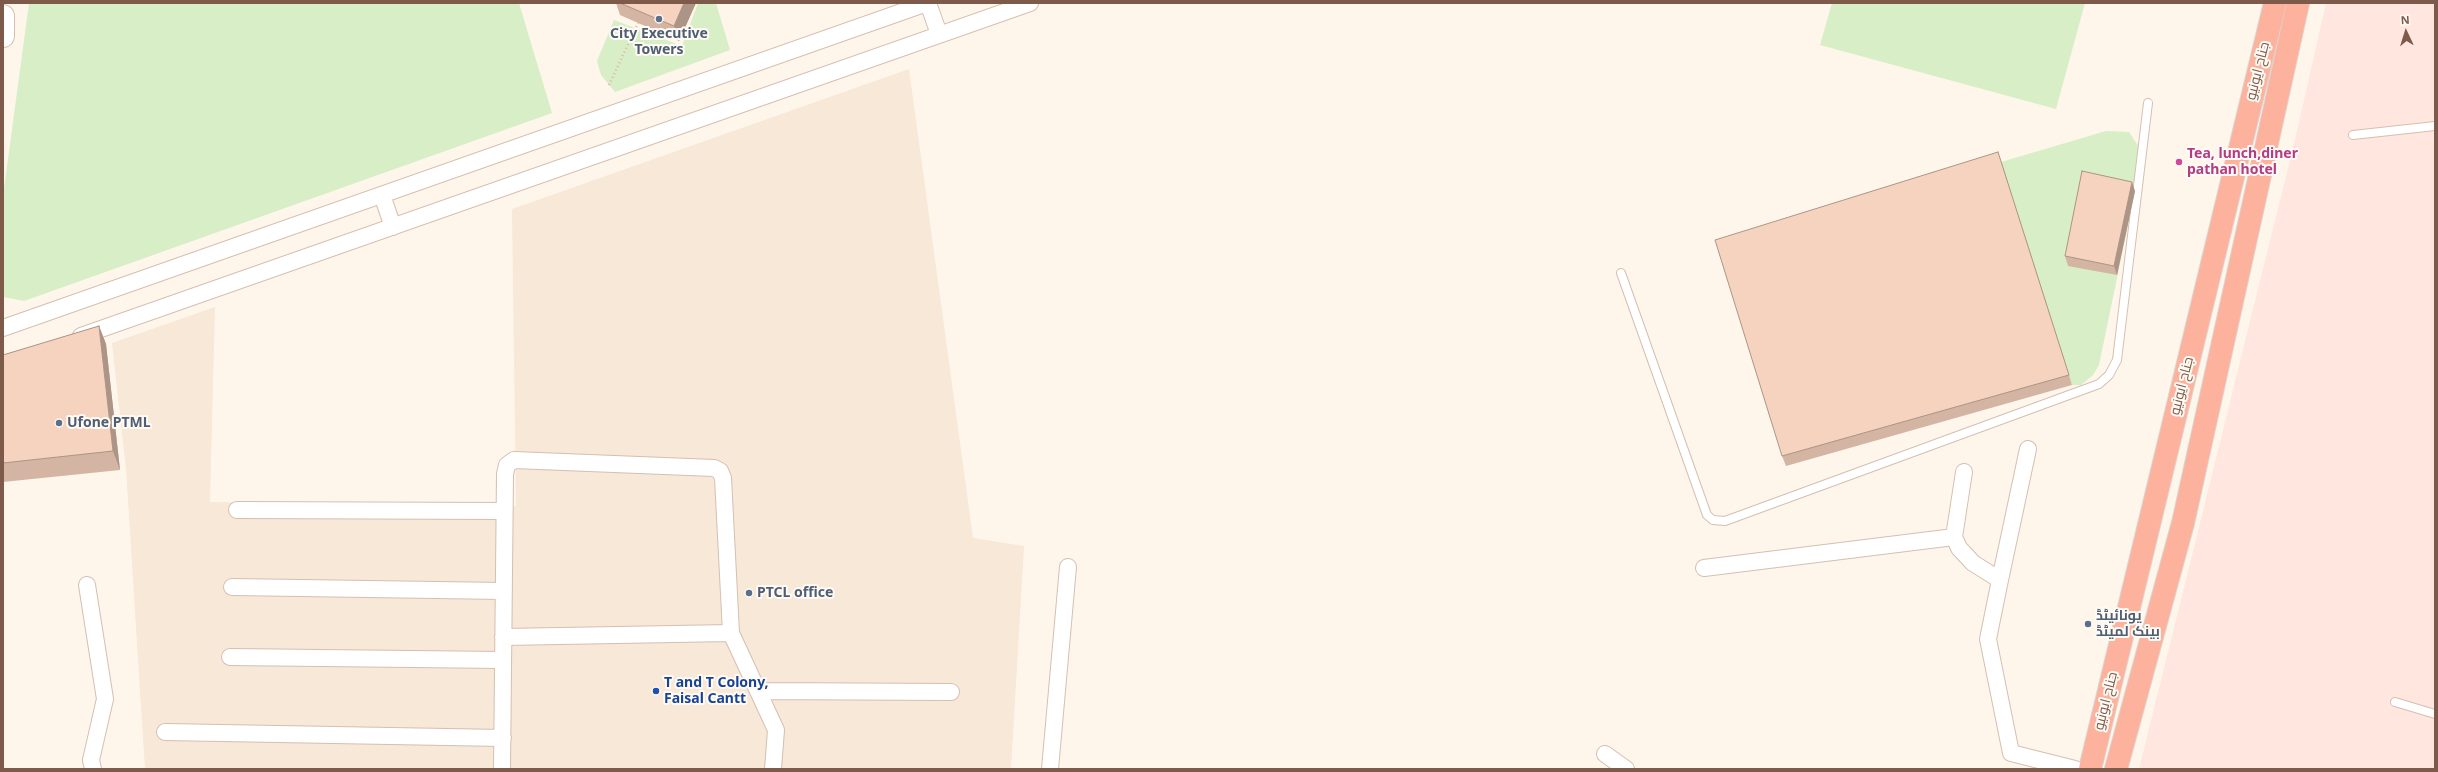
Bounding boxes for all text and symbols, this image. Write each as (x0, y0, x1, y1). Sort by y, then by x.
north arrow (2386, 12, 2426, 52)
text: N (2400, 12, 2410, 27)
marker: City Executive Towers (654, 14, 664, 24)
place label: City Executive Towers (610, 26, 708, 58)
street label: جناح ایونیو (2243, 40, 2273, 102)
place label: Tea, lunch,diner pathan hotel (2187, 146, 2298, 178)
marker: Tea, lunch,diner pathan hotel (2174, 157, 2184, 167)
street label: جناح ایونیو (2167, 355, 2197, 417)
place label: Ufone PTML (67, 415, 151, 431)
marker: Ufone PTML (54, 418, 64, 428)
place label: PTCL office (757, 585, 833, 601)
marker: PTCL office (744, 588, 754, 598)
place label: یونائیٹڈ بینک لمیٹڈ (2096, 608, 2160, 640)
marker: یونائیٹڈ بینک لمیٹڈ (2083, 619, 2093, 629)
street label: جناح ایونیو (2091, 670, 2121, 732)
place label: T and T Colony, Faisal Cantt (664, 675, 769, 708)
marker: T and T Colony, Faisal Cantt (651, 686, 661, 696)

